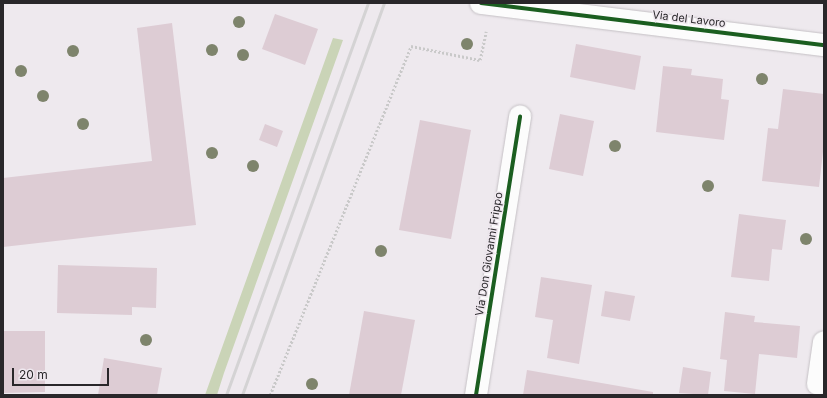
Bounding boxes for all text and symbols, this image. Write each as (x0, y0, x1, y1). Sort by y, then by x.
street label: Via del Lavoro (652, 8, 726, 30)
street label: Via Don Giovanni Frippo (473, 191, 505, 317)
scale bar (14, 360, 111, 386)
text: 20 m (19, 367, 48, 382)

